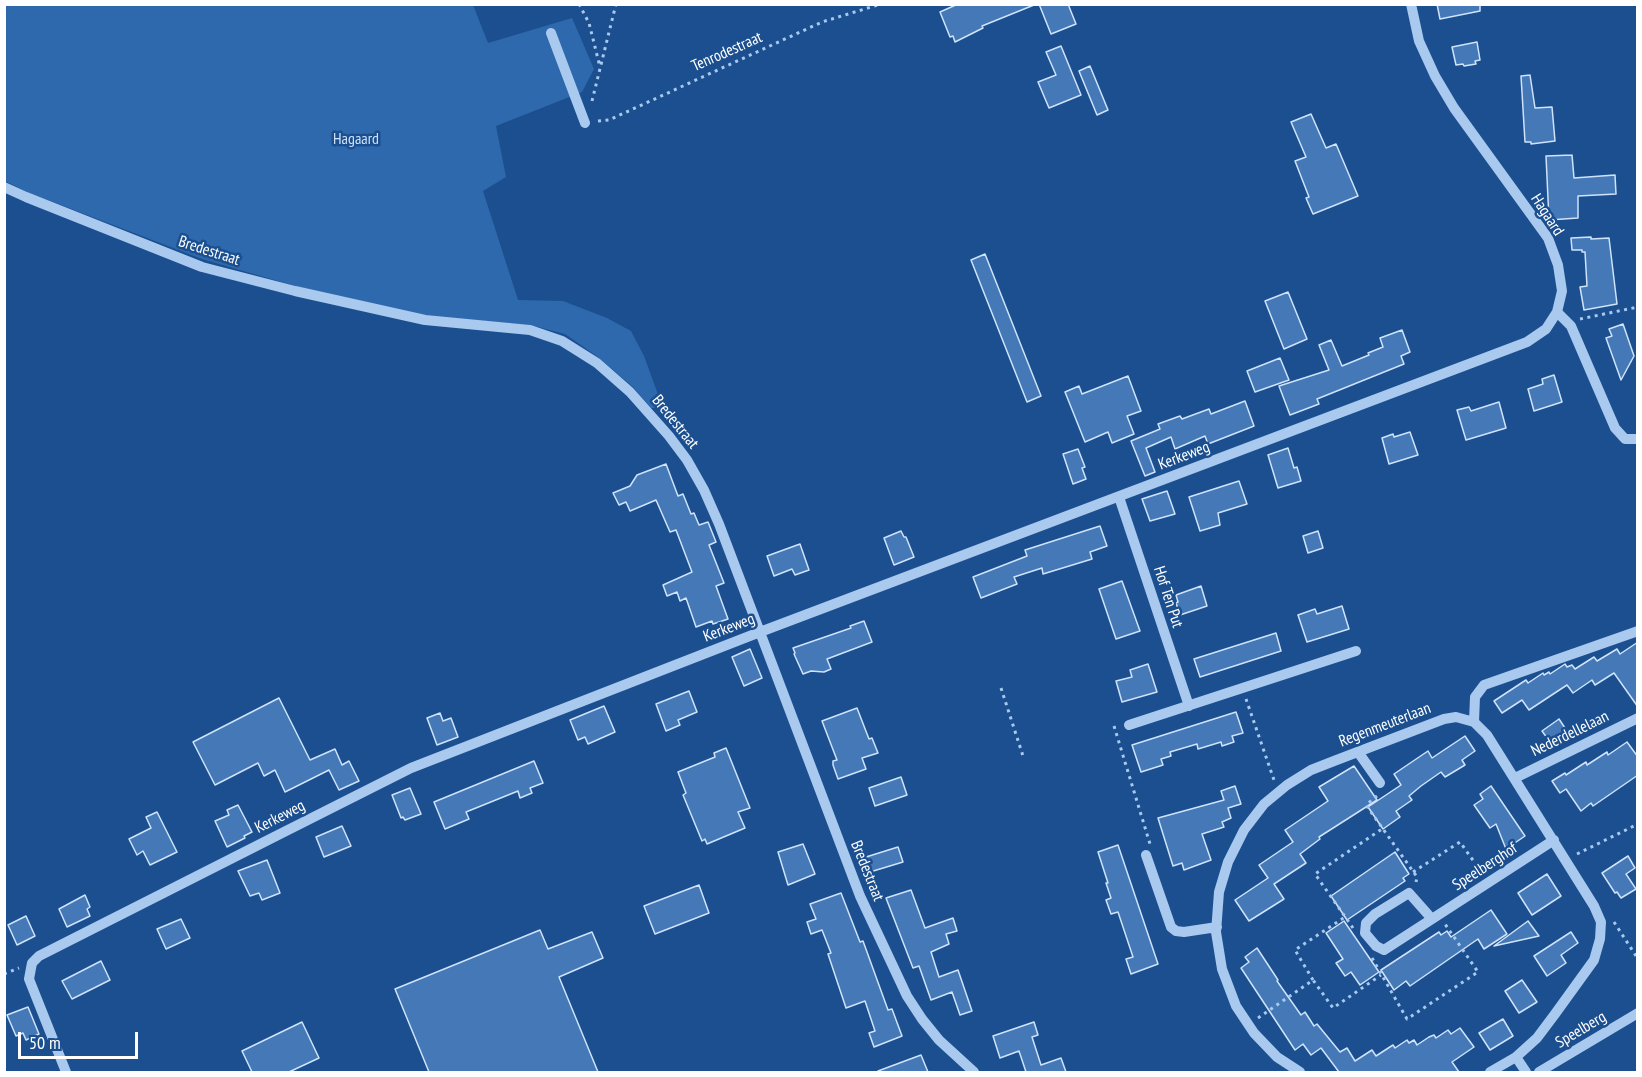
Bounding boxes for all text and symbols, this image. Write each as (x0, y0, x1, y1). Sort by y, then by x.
street label: Tenrodestraat (689, 28, 765, 76)
park label: Hagaard (333, 129, 379, 149)
street label: Hagaard (1526, 190, 1568, 240)
street label: Bredestraat (176, 232, 242, 270)
street label: Bredestraat (648, 391, 702, 453)
street label: Kerkeweg (1156, 437, 1212, 475)
street label: Hof Ten Put (1149, 564, 1187, 630)
street label: Kerkeweg (701, 609, 757, 647)
street label: Regenmeuterlaan (1336, 699, 1434, 751)
street label: Nederdellelaan (1528, 707, 1612, 761)
street label: Kerkeweg (252, 796, 308, 838)
street label: Bredestraat (846, 838, 888, 904)
street label: Speelberghof (1449, 839, 1521, 895)
street label: Speelberg (1552, 1007, 1610, 1053)
scale bar (21, 1020, 141, 1058)
text: 50 m (29, 1031, 61, 1054)

